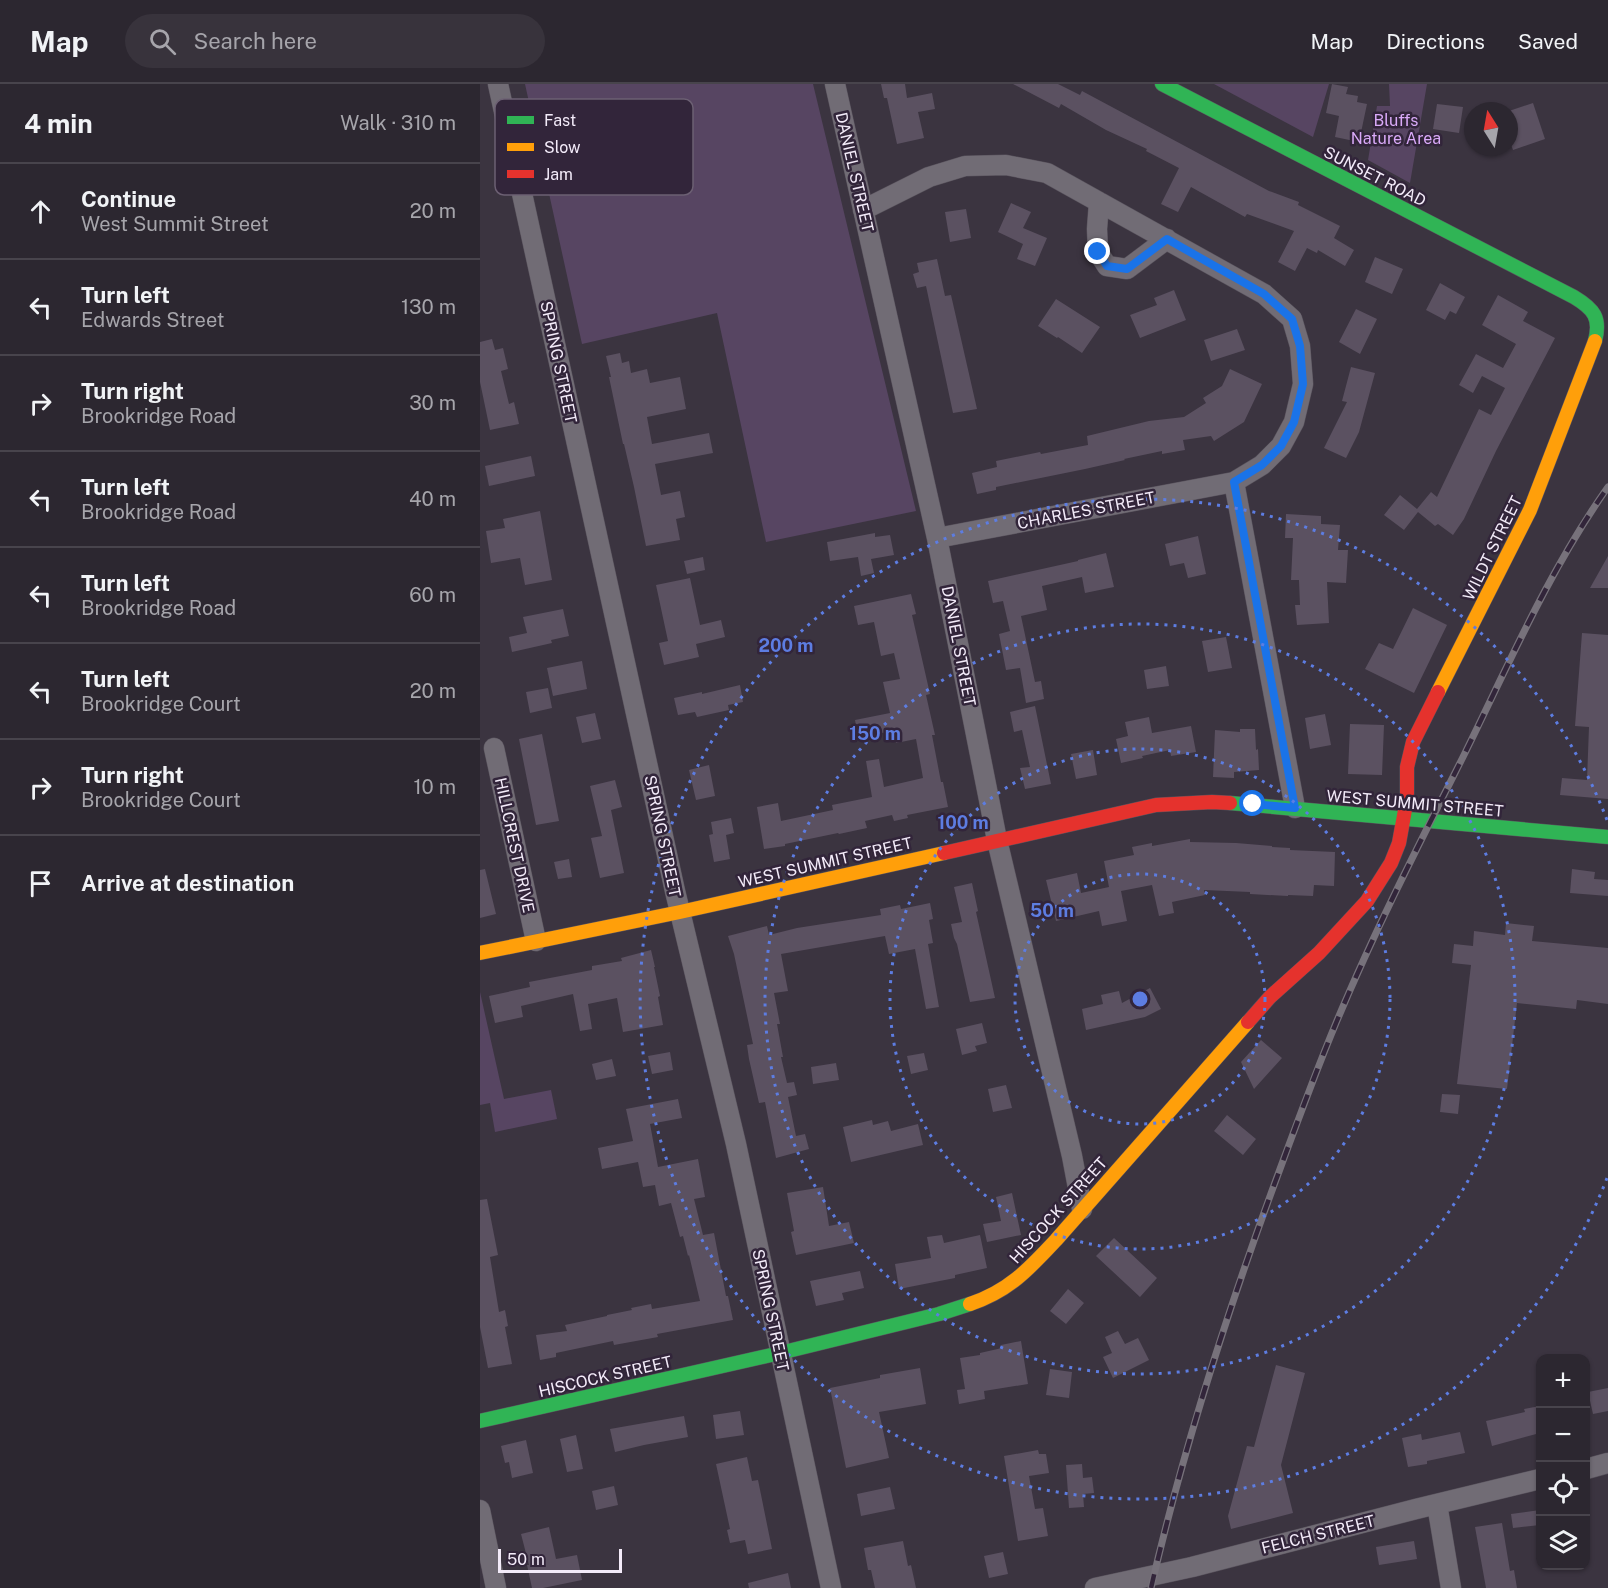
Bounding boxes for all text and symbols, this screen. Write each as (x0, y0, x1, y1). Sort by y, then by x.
search box (125, 14, 545, 68)
text: Map (30, 25, 89, 58)
icon: search (146, 25, 179, 58)
text: Search here (194, 28, 317, 54)
text: Map (1311, 29, 1353, 54)
text: Directions (1386, 29, 1485, 54)
text: Saved (1518, 29, 1578, 54)
legend (495, 99, 693, 195)
north arrow (1464, 102, 1518, 156)
text: 4 min (24, 108, 93, 139)
street label: DANIEL STREET (832, 110, 878, 234)
text: Walk · 310 m (340, 111, 456, 135)
text: Fast (544, 111, 576, 130)
park label: Bluffs Nature Area (1351, 111, 1441, 148)
text: Slow (544, 138, 581, 157)
street label: SUNSET ROAD (1320, 142, 1429, 210)
text: Jam (544, 165, 573, 184)
text: Continue (81, 186, 176, 212)
icon: ahead (24, 195, 57, 228)
text: 20 m (410, 199, 456, 223)
text: West Summit Street (81, 212, 269, 236)
route end (1084, 238, 1110, 264)
text: Turn left (81, 282, 170, 308)
icon: left (24, 291, 57, 324)
text: 130 m (401, 295, 456, 319)
street label: SPRING STREET (536, 299, 581, 425)
text: Edwards Street (81, 308, 225, 332)
text: Turn right (81, 378, 184, 404)
icon: right (24, 387, 57, 420)
text: 30 m (409, 391, 456, 415)
text: Brookridge Road (81, 404, 236, 428)
text: Turn left (81, 474, 170, 500)
icon: left (24, 483, 57, 516)
text: 40 m (409, 487, 456, 511)
street label: CHARLES STREET (1016, 488, 1157, 533)
street label: WILDT STREET (1459, 493, 1526, 603)
text: Brookridge Road (81, 500, 236, 524)
text: Turn left (81, 570, 170, 596)
icon: left (24, 579, 57, 612)
text: 60 m (409, 583, 456, 607)
street label: DANIEL STREET (938, 584, 980, 708)
text: Brookridge Road (81, 596, 236, 620)
text: 200 m (759, 635, 813, 656)
text: Turn left (81, 666, 170, 692)
icon: left (24, 675, 57, 708)
text: 20 m (410, 679, 456, 703)
text: Brookridge Court (81, 692, 241, 716)
text: 150 m (849, 723, 901, 744)
text: Turn right (81, 762, 184, 788)
icon: right (24, 771, 57, 804)
street label: SPRING STREET (640, 773, 685, 899)
text: 10 m (413, 775, 456, 799)
street label: HILLCREST DRIVE (491, 776, 538, 914)
street label: WEST SUMMIT STREET (1326, 786, 1505, 821)
text: Brookridge Court (81, 788, 241, 812)
route start (1239, 790, 1265, 816)
text: 100 m (937, 812, 989, 833)
street label: WEST SUMMIT STREET (736, 833, 914, 892)
icon: arrive (24, 867, 57, 900)
text: Arrive at destination (81, 870, 294, 896)
text: 50 m (1030, 900, 1074, 921)
centre of rings (1130, 989, 1150, 1009)
street label: HISCOCK STREET (1006, 1153, 1111, 1267)
street label: SPRING STREET (748, 1247, 793, 1373)
street label: HISCOCK STREET (537, 1352, 674, 1401)
map controls (1536, 1354, 1590, 1570)
button: + (1536, 1354, 1590, 1408)
button: − (1536, 1408, 1590, 1462)
button: locate (1536, 1462, 1590, 1516)
street label: FELCH STREET (1259, 1511, 1377, 1558)
button: layers (1536, 1516, 1590, 1570)
scale bar (498, 1546, 622, 1574)
text: 50 m (507, 1550, 545, 1569)

